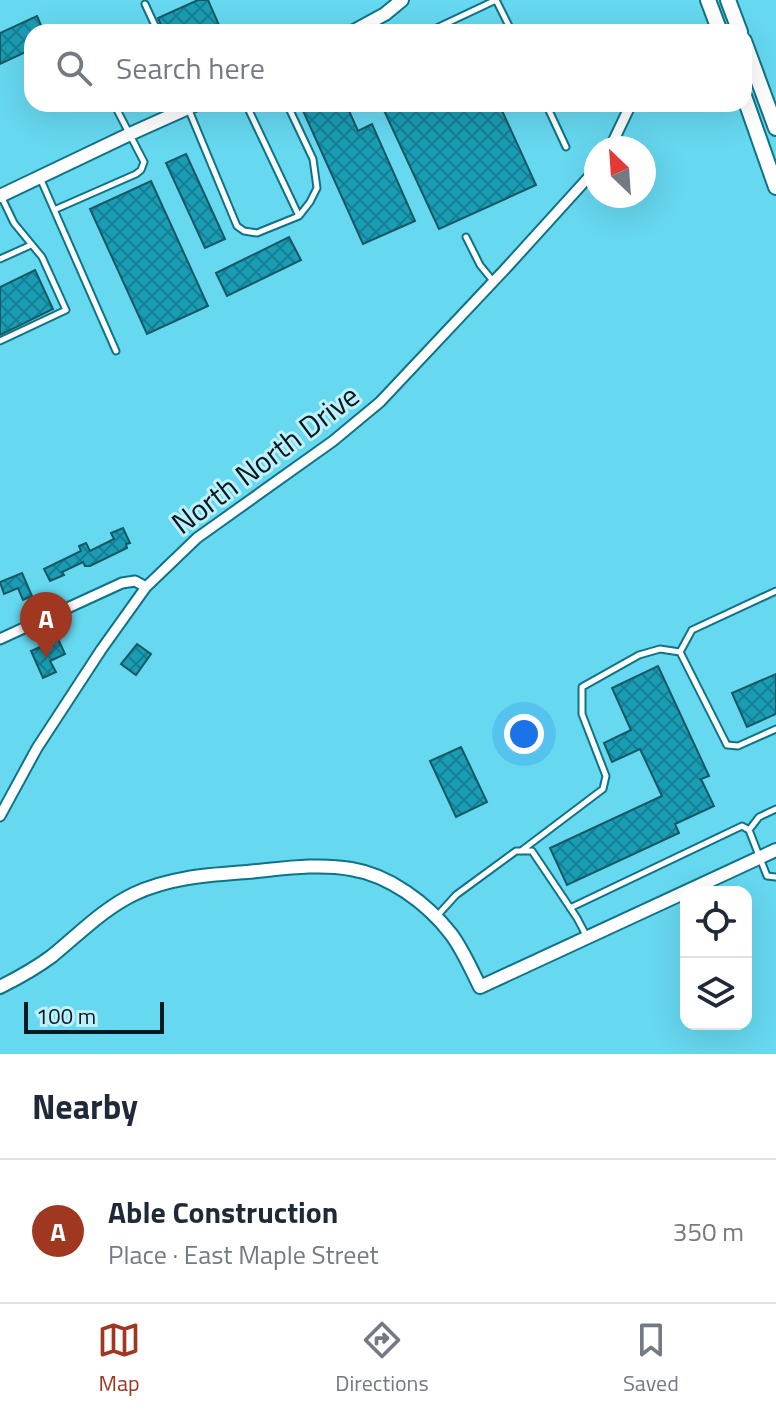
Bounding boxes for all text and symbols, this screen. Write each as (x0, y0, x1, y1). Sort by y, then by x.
search box (24, 24, 752, 112)
text: Search here (116, 45, 265, 91)
icon: search (52, 46, 96, 90)
north arrow (584, 136, 656, 208)
street label: North North Drive (161, 373, 369, 545)
pin: A (20, 592, 72, 658)
your location (504, 714, 544, 754)
map controls (680, 886, 752, 1030)
button: locate (680, 886, 752, 958)
button: layers (680, 958, 752, 1030)
scale bar (24, 998, 164, 1034)
text: 100 m (36, 999, 96, 1033)
text: Nearby (32, 1080, 138, 1132)
text: Able Construction (108, 1189, 338, 1235)
text: A (50, 1212, 66, 1251)
text: 350 m (673, 1212, 744, 1251)
text: Place · East Maple Street (108, 1235, 379, 1274)
tab: Map (97, 1318, 141, 1400)
tab: Directions (335, 1318, 429, 1400)
tab: Saved (623, 1318, 679, 1400)

